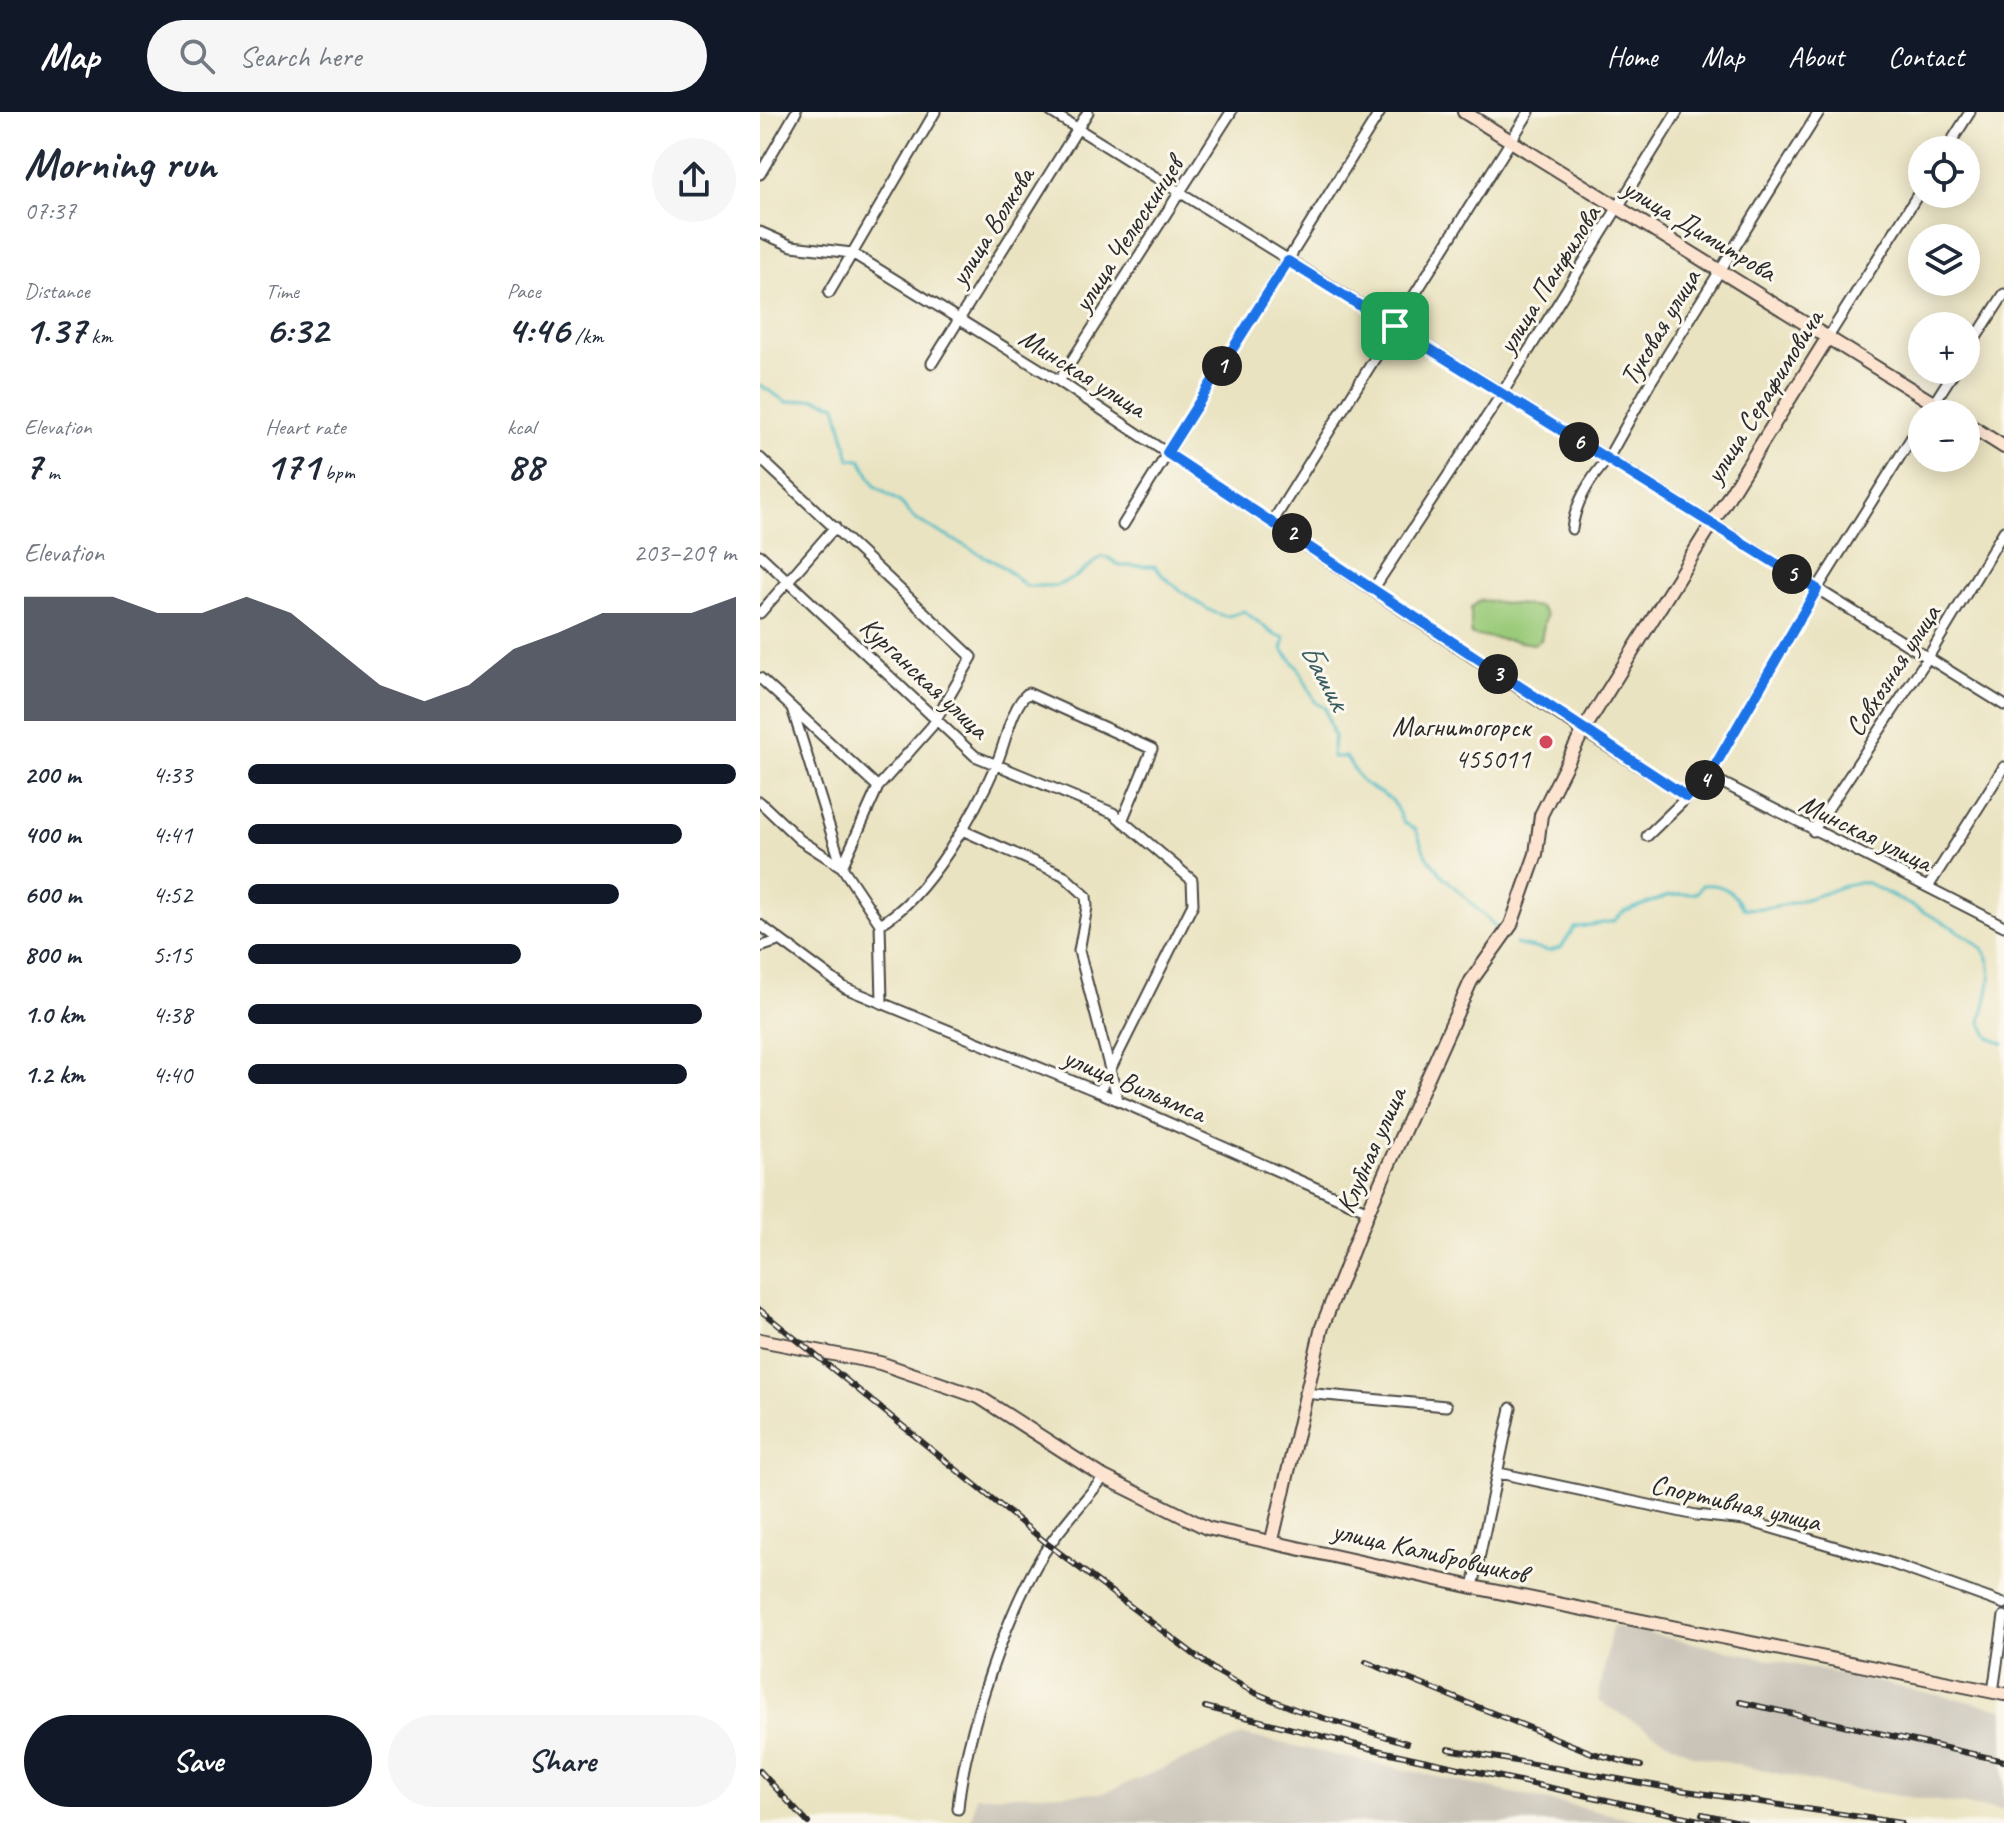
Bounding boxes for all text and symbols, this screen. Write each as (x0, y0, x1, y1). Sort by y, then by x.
search box (147, 20, 707, 92)
text: Map (40, 33, 99, 80)
icon: search (175, 34, 219, 78)
text: Search here (239, 37, 361, 75)
text: Home (1607, 39, 1657, 74)
text: Map (1701, 39, 1744, 74)
text: About (1788, 39, 1844, 74)
text: Contact (1888, 39, 1964, 74)
text: Morning run (24, 136, 216, 191)
map controls (1908, 136, 1980, 472)
button: locate (1908, 136, 1980, 208)
button: share (652, 138, 736, 222)
street label: улица Челюскинцев (1063, 146, 1193, 320)
street label: улица Волкова (940, 158, 1043, 294)
street label: улица Димитрова (1615, 169, 1784, 290)
text: 07:37 (24, 194, 76, 227)
street label: улица Панфилова (1488, 197, 1609, 362)
button: layers (1908, 224, 1980, 296)
street label: Туковая улица (1611, 261, 1709, 392)
text: Distance (24, 277, 90, 305)
text: Time (265, 277, 299, 305)
text: Pace (507, 277, 541, 305)
pin (1361, 292, 1429, 360)
street label: улица Серафимовича (1695, 301, 1832, 491)
icon: arrive (1373, 304, 1417, 348)
text: 1.37 (24, 305, 86, 355)
text: 6:32 (265, 305, 328, 355)
text: 4:46 (507, 305, 569, 355)
button: + (1908, 312, 1980, 384)
street label: Минская улица (1013, 320, 1155, 427)
text: km (86, 322, 113, 350)
text: /km (569, 322, 604, 350)
pin: 1 (1202, 346, 1242, 386)
text: 1 (1217, 352, 1227, 380)
button: − (1908, 400, 1980, 472)
text: Elevation (24, 413, 92, 441)
text: Heart rate (265, 413, 346, 441)
text: kcal (507, 413, 536, 441)
pin: 6 (1559, 422, 1599, 462)
text: 6 (1574, 428, 1584, 456)
text: 7 (24, 441, 42, 491)
text: 171 (265, 441, 319, 491)
text: 88 (507, 441, 543, 491)
text: m (42, 458, 60, 486)
text: bpm (319, 458, 355, 486)
pin: 2 (1272, 513, 1312, 553)
text: 2 (1287, 519, 1297, 547)
text: Elevation (24, 536, 104, 569)
text: 203–209 m (633, 536, 736, 569)
pin: 5 (1772, 554, 1812, 594)
text: 5 (1787, 560, 1797, 588)
street label: Совхозная улица (1837, 596, 1949, 743)
street label: Курганская улица (853, 609, 998, 747)
water label: Башик (1291, 636, 1361, 720)
pin: 3 (1478, 654, 1518, 694)
text: 3 (1493, 660, 1503, 688)
place label: Магнитогорск 455011 (1392, 709, 1533, 776)
marker: Магнитогорск 455011 (1537, 733, 1555, 751)
text: 200 m (24, 758, 80, 791)
text: 4:33 (152, 758, 192, 791)
pin: 4 (1685, 760, 1725, 800)
text: 4 (1700, 766, 1710, 794)
street label: Минская улица (1794, 785, 1940, 881)
text: 400 m (24, 818, 80, 851)
text: 4:41 (152, 818, 192, 851)
text: 600 m (24, 878, 81, 911)
text: 4:52 (152, 878, 192, 911)
text: 800 m (24, 938, 80, 971)
text: 5:15 (152, 938, 192, 971)
text: 1.0 km (24, 998, 84, 1031)
text: 4:38 (152, 998, 192, 1031)
street label: улица Вильямса (1057, 1038, 1214, 1131)
text: 1.2 km (24, 1058, 84, 1091)
text: 4:40 (152, 1058, 192, 1091)
street label: Клубная улица (1327, 1080, 1415, 1219)
street label: Спортивная улица (1648, 1466, 1826, 1539)
street label: улица Калибровщиков (1327, 1512, 1536, 1592)
button: Save (24, 1715, 372, 1807)
button: Share (388, 1715, 736, 1807)

